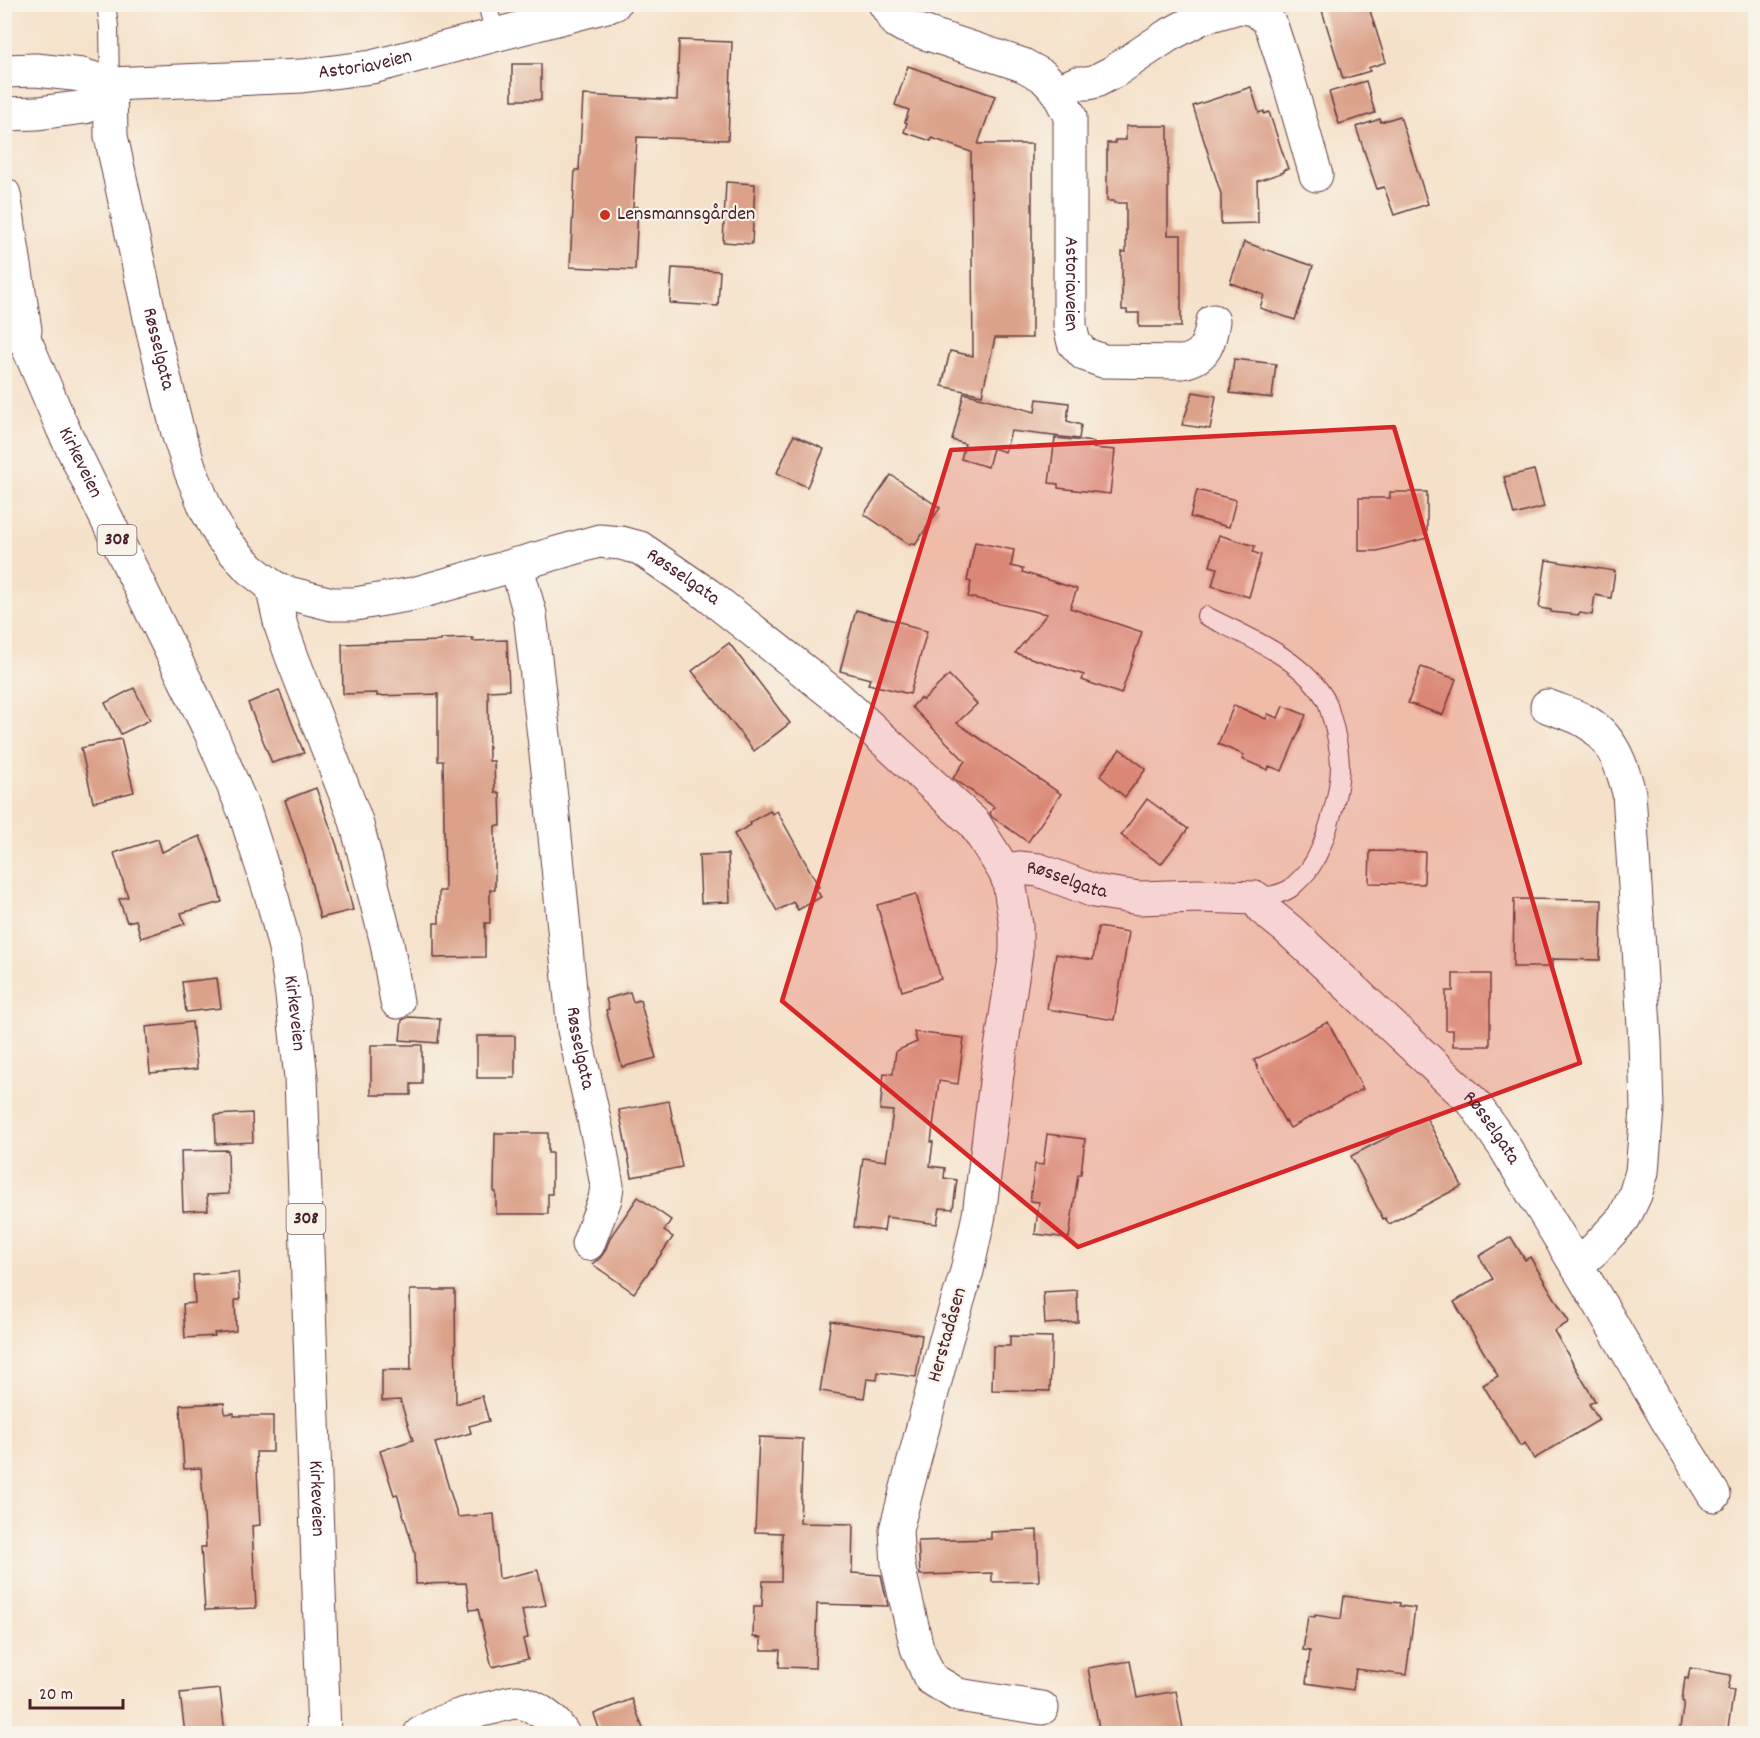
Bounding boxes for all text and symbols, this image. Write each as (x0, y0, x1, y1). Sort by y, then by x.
street label: Astoriaveien (317, 43, 415, 88)
place label: Lensmannsgården (617, 201, 755, 229)
marker: Lensmannsgården (598, 208, 612, 222)
street label: Astoriaveien (1055, 236, 1085, 334)
street label: Røsselgata (134, 305, 181, 394)
street label: Kirkeveien (50, 423, 109, 503)
road number: 308 (98, 525, 136, 555)
street label: Røsselgata (640, 542, 726, 613)
street label: Røsselgata (1025, 855, 1109, 907)
street label: Kirkeveien (275, 973, 312, 1053)
street label: Røsselgata (558, 1005, 601, 1093)
street label: Røsselgata (1456, 1085, 1527, 1171)
road number: 308 (286, 1204, 326, 1234)
street label: Herstadåsen (921, 1284, 975, 1386)
street label: Kirkeveien (300, 1460, 331, 1537)
scale bar (30, 1672, 123, 1710)
text: 20 m (39, 1683, 73, 1708)

